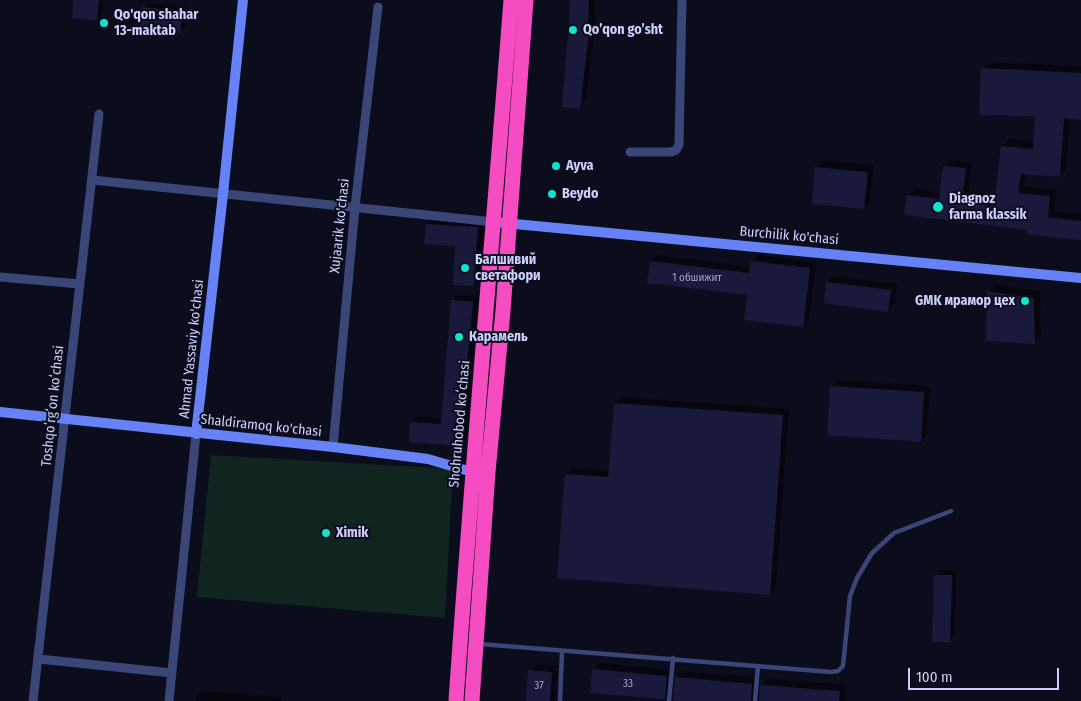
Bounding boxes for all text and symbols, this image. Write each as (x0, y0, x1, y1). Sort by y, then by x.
place label: Qo'qon shahar 13-maktab (114, 7, 198, 40)
marker: Qo'qon shahar 13-maktab (98, 17, 110, 29)
place label: Qo’qon go’sht (583, 22, 663, 38)
marker: Qo’qon go’sht (567, 24, 579, 36)
place label: Ayva (566, 158, 594, 174)
marker: Ayva (550, 160, 562, 172)
street label: Xujaarik ko'chasi (327, 178, 353, 274)
place label: Beydo (562, 186, 598, 202)
marker: Beydo (546, 188, 558, 200)
place label: Diagnoz farma klassik (949, 191, 1027, 223)
marker: Diagnoz farma klassik (931, 200, 945, 214)
street label: Burchilik ko'chasi (739, 223, 839, 249)
place label: Балшивий светафори (475, 252, 541, 284)
marker: Балшивий светафори (459, 262, 471, 274)
house number: 1 обшижит (672, 271, 722, 285)
street label: Ahmad Yassaviy ko'chasi (176, 279, 208, 419)
place label: GMK мрамор цех (915, 293, 1015, 309)
marker: GMK мрамор цех (1019, 295, 1031, 307)
place label: Карамель (469, 329, 528, 345)
marker: Карамель (453, 331, 465, 343)
street label: Toshqoʻrgʻon koʻchasi (38, 345, 68, 467)
street label: Shohruhobod koʻchasi (446, 360, 474, 488)
street label: Shaldiramoq ko'chasi (200, 411, 322, 441)
place label: Ximik (336, 525, 368, 541)
marker: Ximik (320, 527, 332, 539)
scale bar (911, 658, 1062, 690)
text: 100 m (916, 668, 953, 686)
house number: 33 (623, 677, 633, 691)
house number: 37 (534, 679, 544, 693)

